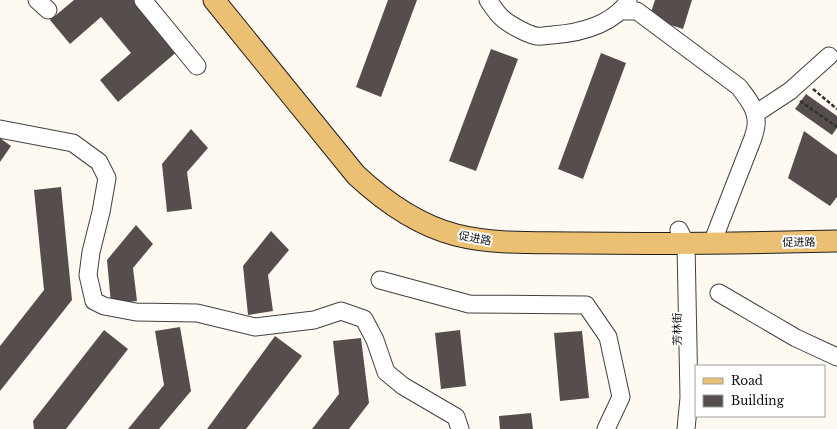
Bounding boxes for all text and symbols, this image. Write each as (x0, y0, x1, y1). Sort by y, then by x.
street label: 促进路 (458, 228, 492, 248)
street label: 促进路 (782, 235, 816, 249)
street label: 芳林街 (670, 312, 684, 346)
legend (695, 365, 825, 417)
text: Road (731, 373, 763, 388)
text: Building (731, 393, 785, 408)

